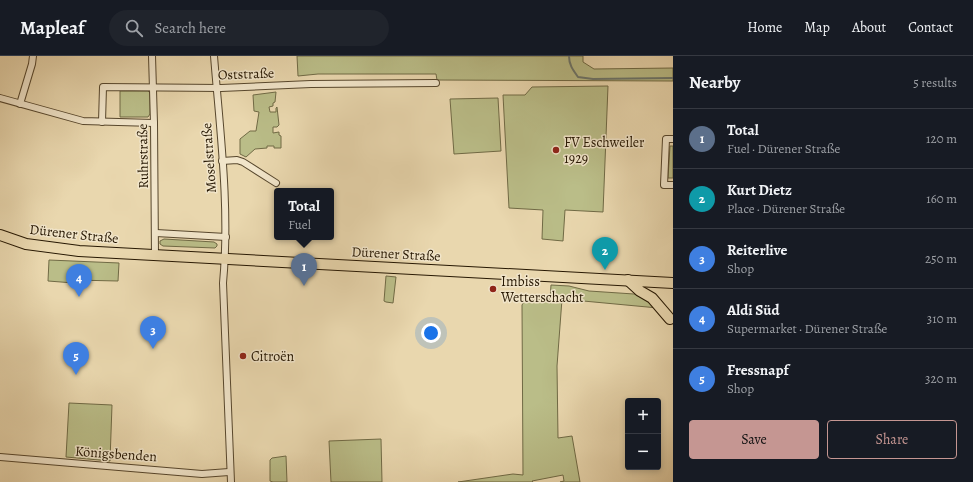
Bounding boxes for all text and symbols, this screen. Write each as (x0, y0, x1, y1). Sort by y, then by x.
search box (109, 10, 389, 46)
text: Mapleaf (20, 15, 85, 41)
icon: search (123, 17, 145, 39)
text: Search here (155, 18, 226, 38)
text: Home (747, 18, 782, 37)
text: Map (804, 18, 830, 37)
text: About (852, 18, 886, 37)
text: Contact (908, 18, 953, 37)
street label: Oststraße (217, 64, 275, 84)
text: Nearby (689, 71, 740, 94)
text: 5 results (913, 74, 957, 91)
text: Total (727, 120, 759, 140)
street label: Moselstraße (197, 122, 221, 194)
street label: Ruhrstraße (133, 123, 153, 189)
text: 1 (700, 130, 704, 147)
text: 120 m (926, 130, 957, 147)
place label: FV Eschweiler 1929 (564, 133, 645, 168)
text: Fuel · Dürener Straße (727, 140, 840, 157)
marker: FV Eschweiler 1929 (551, 145, 561, 155)
text: Kurt Dietz (727, 180, 792, 200)
popup (274, 188, 334, 240)
text: 2 (699, 190, 705, 207)
text: 160 m (926, 190, 957, 207)
text: Total (288, 196, 320, 216)
text: Place · Dürener Straße (727, 200, 845, 217)
text: Fuel (288, 216, 311, 233)
street label: Dürener Straße (29, 220, 119, 248)
pin: 2 (592, 237, 618, 270)
text: Reiterlive (727, 240, 787, 260)
street label: Dürener Straße (351, 242, 441, 266)
text: 3 (699, 250, 705, 267)
text: 250 m (925, 250, 957, 267)
pin: 1 (291, 253, 317, 286)
text: Shop (727, 260, 754, 277)
pin: 4 (66, 264, 92, 297)
place label: Imbiss Wetterschacht (500, 272, 584, 307)
marker: Imbiss Wetterschacht (488, 284, 498, 294)
text: Aldi Süd (727, 300, 780, 320)
text: 4 (699, 310, 705, 327)
text: 310 m (927, 310, 957, 327)
pin: 3 (140, 316, 166, 349)
text: Supermarket · Dürener Straße (727, 320, 887, 337)
your location (421, 323, 441, 343)
pin: 5 (63, 342, 89, 375)
place label: Citroën (251, 347, 295, 366)
marker: Citroën (238, 351, 248, 361)
text: Fressnapf (727, 360, 789, 380)
text: 5 (699, 370, 705, 387)
text: 320 m (925, 370, 957, 387)
text: Shop (727, 380, 754, 397)
map controls (625, 398, 661, 470)
button: + (625, 398, 661, 434)
button: Save (689, 420, 819, 459)
button: Share (827, 420, 957, 459)
button: − (625, 434, 661, 470)
street label: Königsbenden (74, 442, 158, 466)

